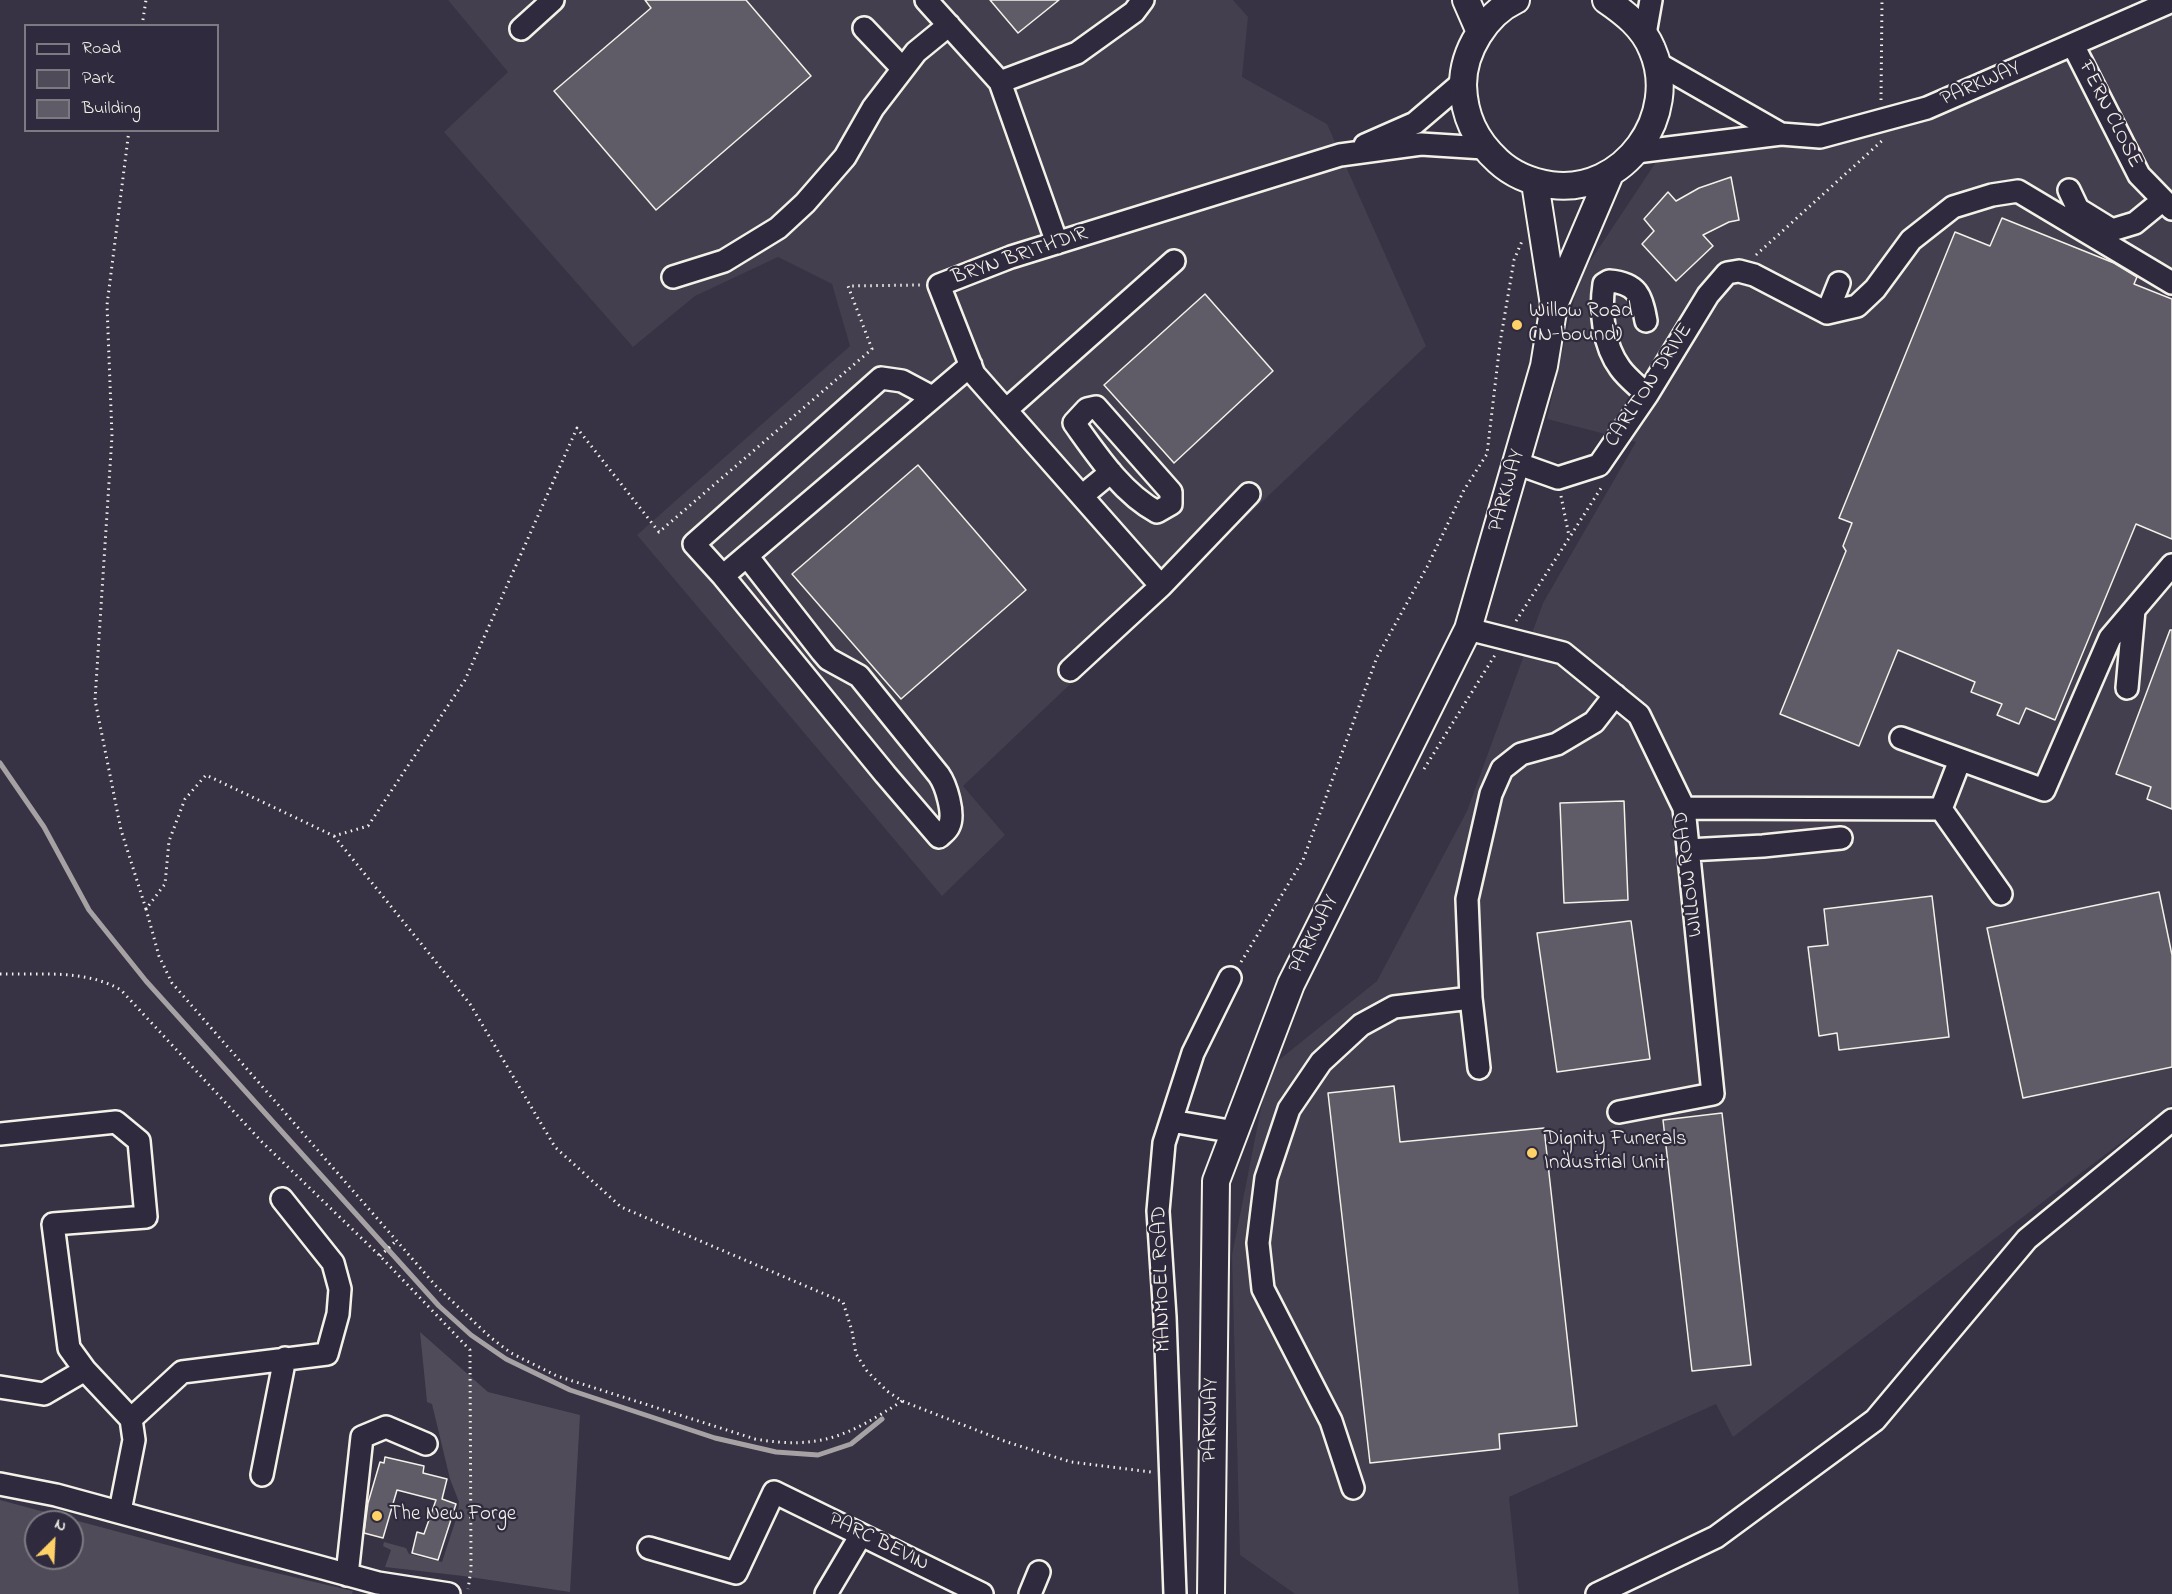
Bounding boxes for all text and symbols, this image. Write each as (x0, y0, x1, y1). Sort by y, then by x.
legend (24, 24, 219, 132)
text: Road (82, 36, 121, 62)
street label: PARKWAY (1937, 57, 2025, 113)
street label: FERN CLOSE (2071, 57, 2147, 173)
text: Park (82, 66, 115, 92)
text: Building (82, 96, 141, 122)
street label: BRYN BRITHDIR (949, 222, 1091, 292)
place label: Willow Road (N-bound) (1529, 300, 1633, 350)
marker: Willow Road (N-bound) (1510, 318, 1524, 332)
street label: CARLTON DRIVE (1601, 319, 1699, 453)
street label: PARKWAY (1484, 447, 1532, 535)
street label: WILLOW ROAD (1670, 810, 1710, 938)
street label: PARKWAY (1285, 892, 1345, 978)
place label: Dignity Funerals Industrial Unit (1544, 1128, 1687, 1178)
marker: Dignity Funerals Industrial Unit (1525, 1146, 1539, 1160)
street label: MANMOEL ROAD (1148, 1206, 1178, 1352)
street label: PARKWAY (1199, 1378, 1225, 1462)
place label: The New Forge (389, 1503, 516, 1529)
street label: PARC BEVIN (824, 1508, 932, 1578)
marker: The New Forge (370, 1509, 384, 1523)
north arrow (24, 1510, 84, 1570)
text: N (51, 1512, 70, 1539)

